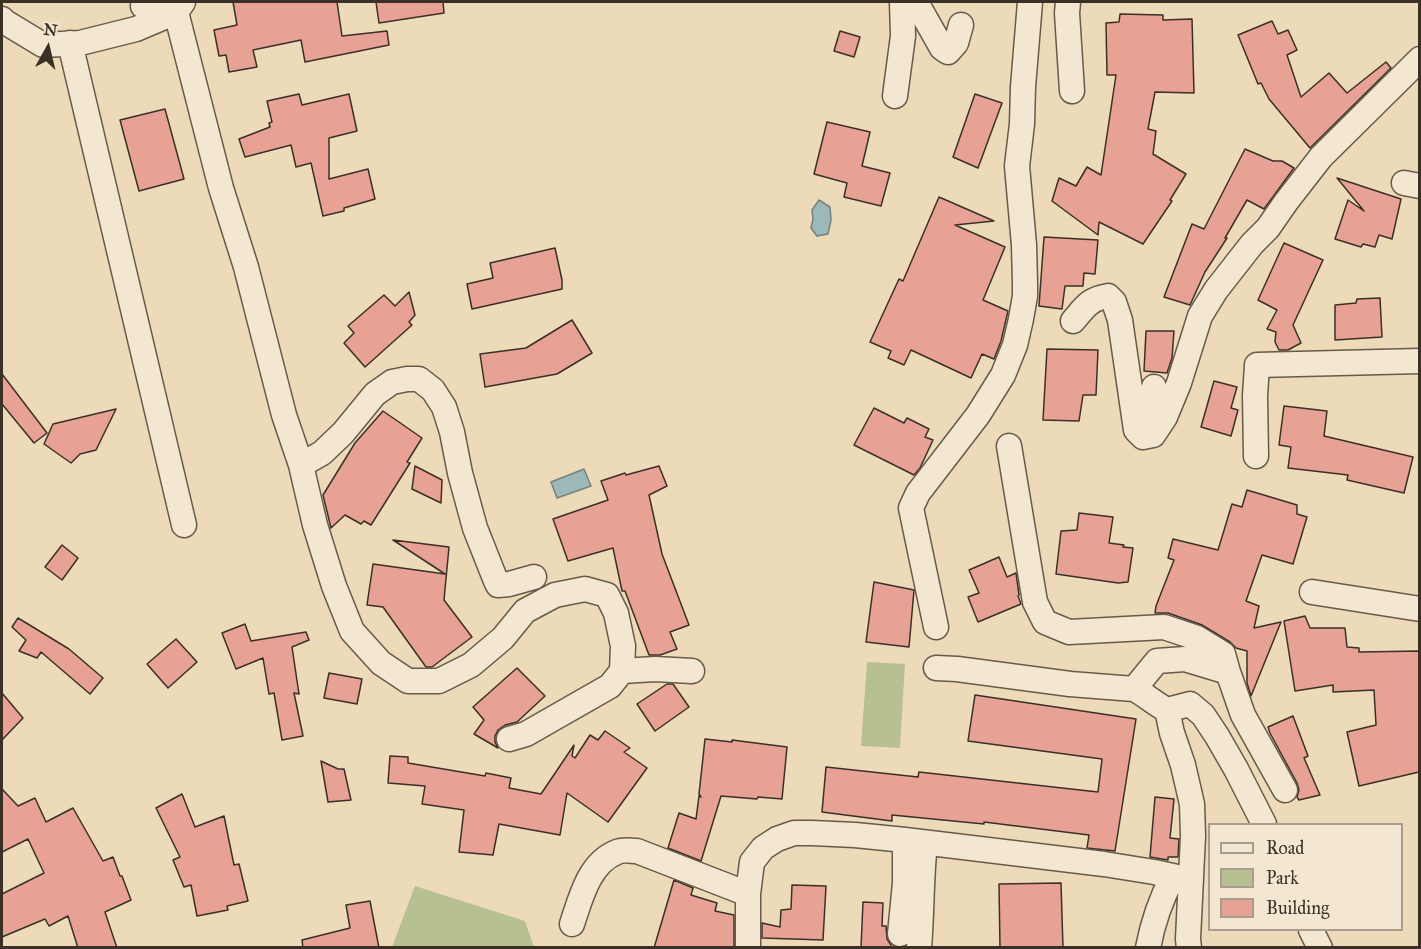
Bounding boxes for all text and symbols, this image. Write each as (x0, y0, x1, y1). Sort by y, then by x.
north arrow (18, 18, 78, 78)
text: N (43, 19, 59, 40)
legend (1208, 823, 1403, 931)
text: Road (1266, 837, 1304, 859)
text: Park (1266, 867, 1299, 889)
text: Building (1266, 897, 1329, 919)

